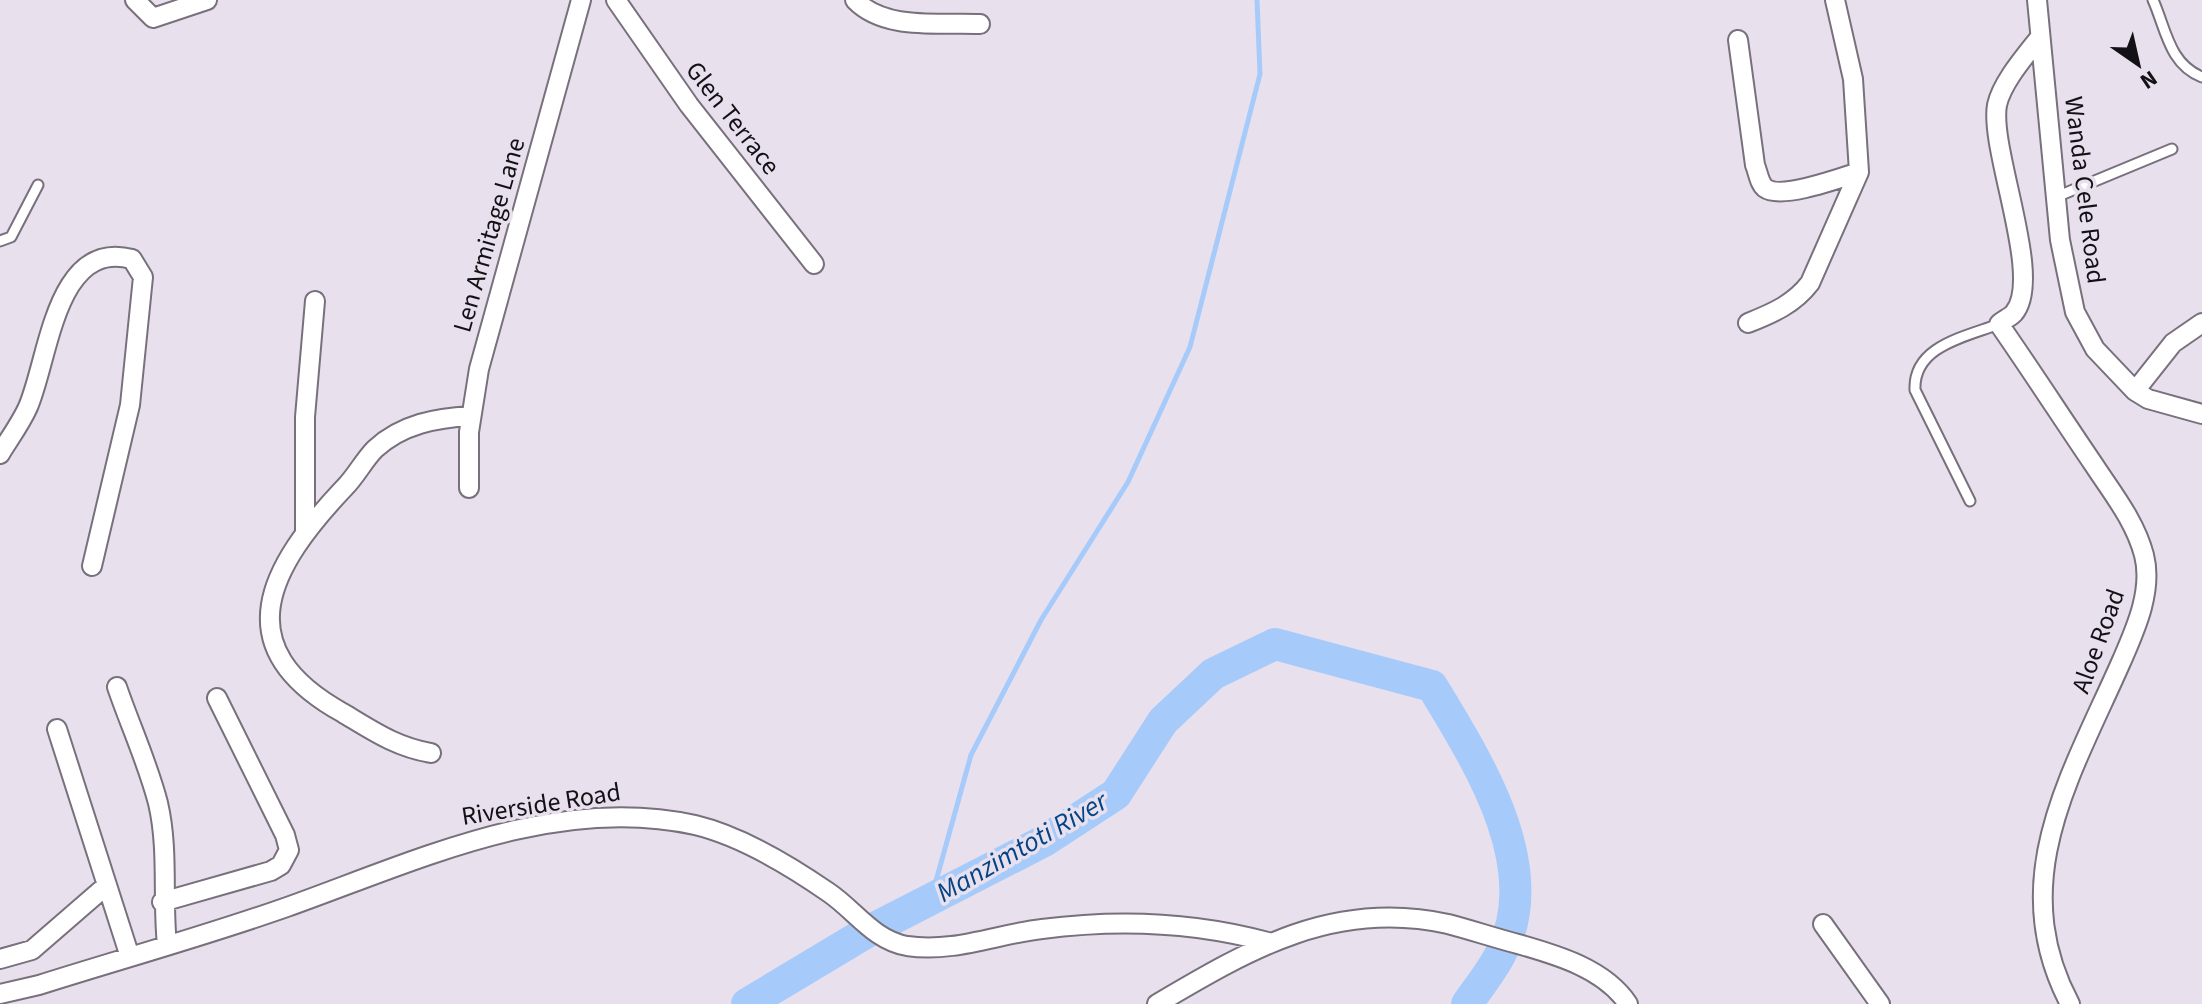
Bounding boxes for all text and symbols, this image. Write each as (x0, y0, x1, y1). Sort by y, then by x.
north arrow (2098, 24, 2178, 104)
street label: Glen Terrace (677, 53, 789, 183)
text: N (2134, 62, 2164, 97)
street label: Wanda Cele Road (2055, 94, 2115, 286)
street label: Len Armitage Lane (444, 133, 534, 337)
street label: Aloe Road (2062, 584, 2134, 698)
street label: Riverside Road (459, 773, 623, 835)
water label: Manzimtoti River (929, 781, 1116, 912)

